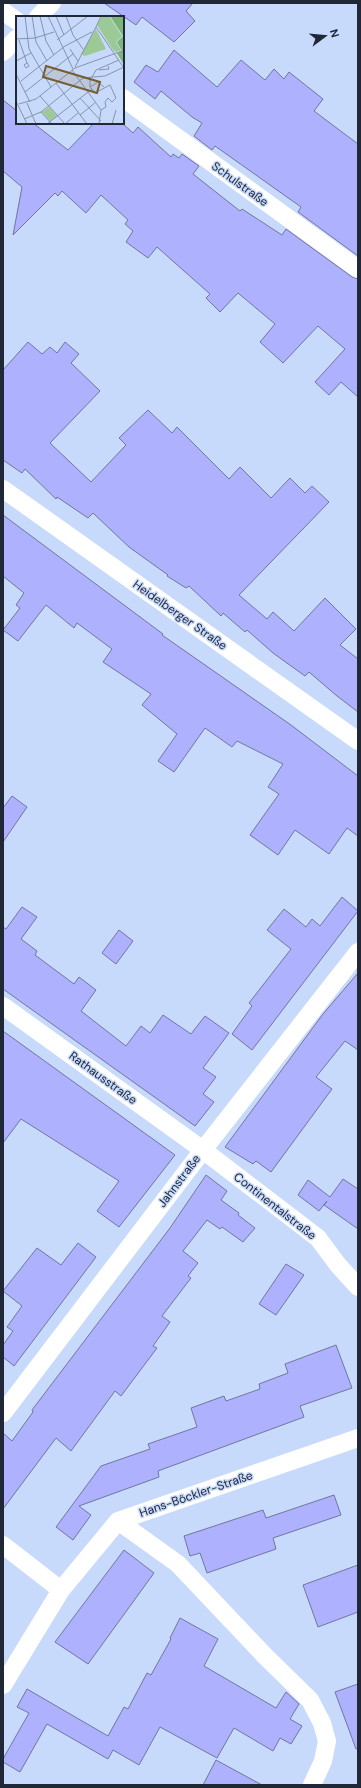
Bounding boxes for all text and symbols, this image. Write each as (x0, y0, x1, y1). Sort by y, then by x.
inset map (16, 16, 124, 124)
north arrow (305, 16, 345, 56)
text: N (327, 27, 342, 39)
street label: Schulstraße (208, 158, 272, 210)
street label: Heidelberger Straße (130, 576, 230, 654)
street label: Rathausstraße (66, 1048, 140, 1108)
street label: Jahnstraße (154, 1151, 204, 1211)
street label: Continentalstraße (230, 1169, 320, 1243)
street label: Hans-Böckler-Straße (137, 1467, 255, 1521)

